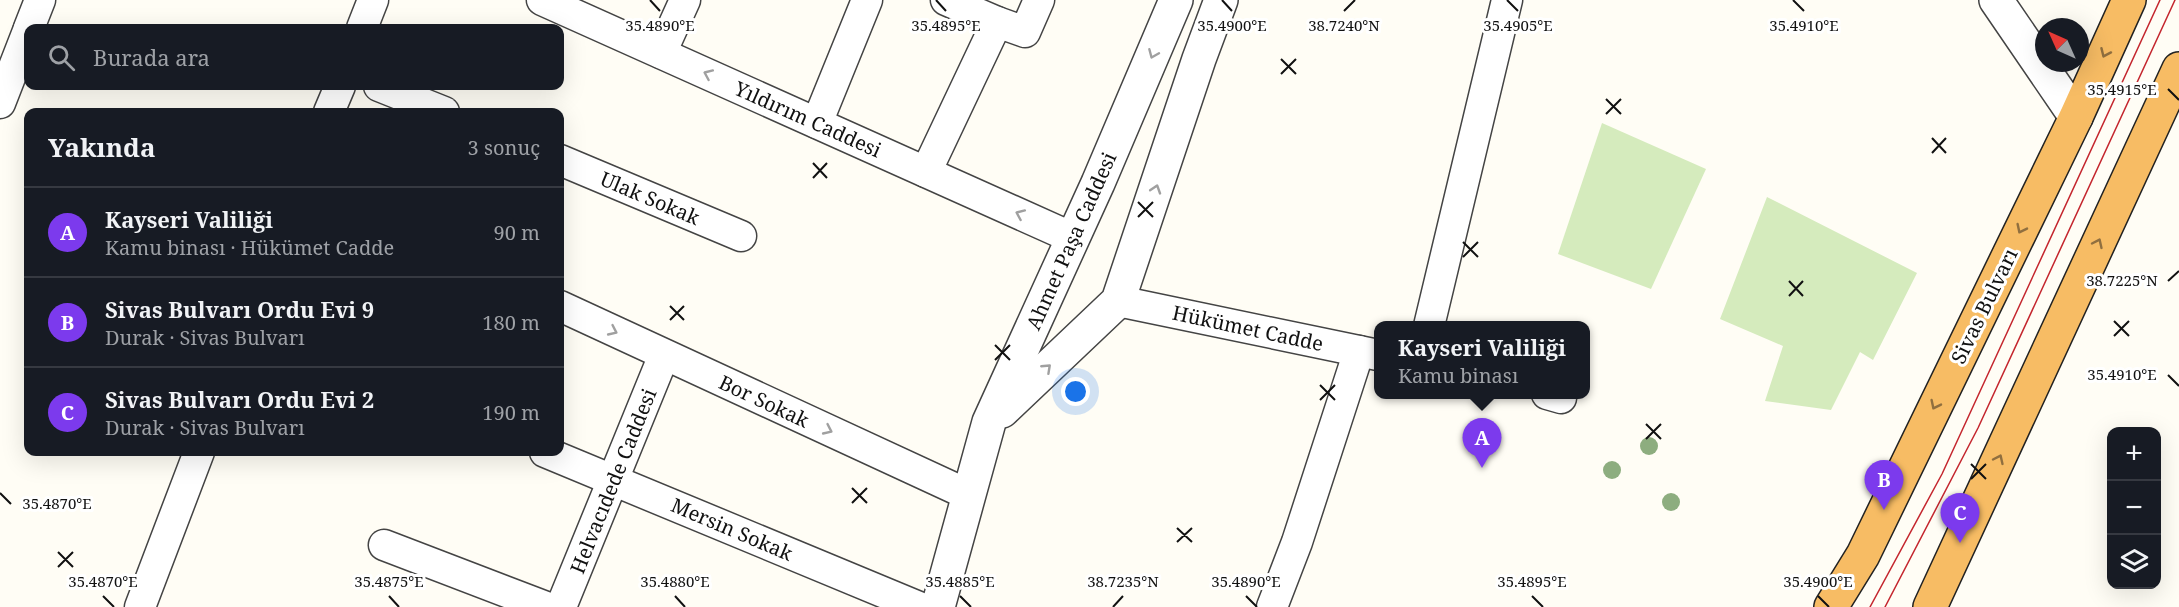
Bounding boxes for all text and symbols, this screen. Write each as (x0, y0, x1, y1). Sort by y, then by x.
text: 35.4890°E (625, 15, 695, 35)
text: 35.4895°E (911, 15, 981, 35)
text: 35.4900°E (1197, 15, 1267, 35)
text: 38.7240°N (1308, 15, 1380, 35)
text: 35.4905°E (1483, 15, 1553, 35)
text: 35.4910°E (1769, 15, 1839, 35)
north arrow (2035, 18, 2089, 72)
search box (24, 24, 564, 90)
icon: search (45, 41, 78, 74)
text: Burada ara (93, 42, 210, 72)
one-way arrow (2100, 47, 2112, 58)
one-way arrow (1148, 48, 1160, 59)
one-way arrow (703, 70, 714, 82)
street label: Yıldırım Caddesi (729, 74, 886, 164)
text: 35.4915°E (2087, 79, 2157, 99)
text: Yakında (48, 129, 156, 165)
text: 3 sonuç (468, 134, 540, 161)
street label: Ahmet Paşa Caddesi (1020, 147, 1123, 334)
street label: Ulak Sokak (596, 165, 704, 231)
one-way arrow (1148, 184, 1161, 195)
text: Kayseri Valiliği (105, 204, 273, 234)
one-way arrow (1015, 209, 1026, 221)
text: A (60, 219, 75, 246)
text: 90 m (494, 219, 540, 246)
one-way arrow (2016, 223, 2028, 234)
text: Kamu binası · Hükümet Cadde (105, 234, 394, 261)
one-way arrow (2091, 239, 2103, 250)
street label: Sivas Bulvarı (1944, 243, 2024, 368)
text: 38.7225°N (2086, 270, 2158, 290)
text: Sivas Bulvarı Ordu Evi 9 (105, 294, 374, 324)
street label: Hükümet Cadde (1170, 299, 1326, 357)
text: B (61, 309, 74, 336)
text: 180 m (482, 309, 540, 336)
popup (1374, 321, 1590, 399)
text: Durak · Sivas Bulvarı (105, 324, 305, 351)
one-way arrow (606, 324, 617, 336)
text: Kayseri Valiliği (1398, 332, 1566, 362)
text: Kamu binası (1398, 362, 1518, 389)
one-way arrow (1041, 364, 1051, 375)
text: 35.4910°E (2087, 364, 2157, 384)
street label: Bor Sokak (715, 368, 814, 434)
your location (1061, 377, 1090, 406)
text: Sivas Bulvarı Ordu Evi 2 (105, 384, 374, 414)
street label: Helvacıdede Caddesi (564, 384, 663, 577)
one-way arrow (1931, 398, 1943, 409)
text: C (61, 399, 74, 426)
text: 190 m (482, 399, 540, 426)
text: Durak · Sivas Bulvarı (105, 414, 305, 441)
pin: A (1462, 418, 1502, 468)
one-way arrow (822, 423, 833, 435)
map controls (2107, 427, 2161, 589)
button: + (2107, 427, 2161, 481)
one-way arrow (1992, 454, 2004, 465)
pin: B (1864, 460, 1904, 510)
button: − (2107, 481, 2161, 535)
street label: Mersin Sokak (667, 491, 797, 567)
text: 35.4870°E (22, 493, 92, 513)
pin: C (1940, 494, 1980, 543)
button: layers (2107, 535, 2161, 589)
text: 35.4870°E (68, 571, 138, 591)
text: 35.4875°E (354, 571, 424, 591)
text: 35.4880°E (640, 571, 710, 591)
text: 35.4885°E (925, 571, 995, 591)
text: 38.7235°N (1087, 571, 1159, 591)
text: 35.4890°E (1211, 571, 1281, 591)
text: 35.4895°E (1497, 571, 1567, 591)
text: 35.4900°E (1783, 571, 1853, 591)

